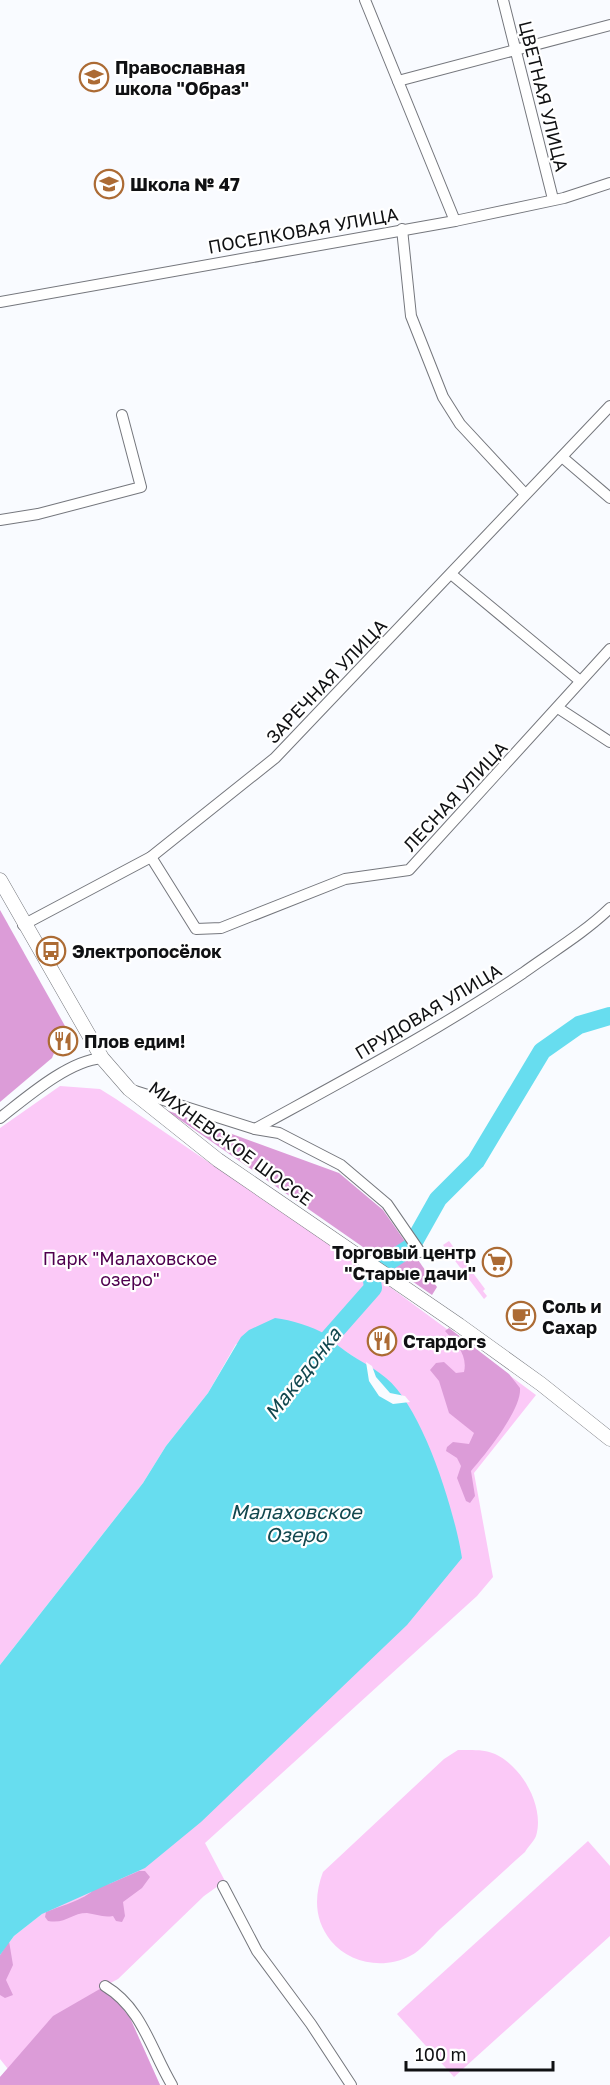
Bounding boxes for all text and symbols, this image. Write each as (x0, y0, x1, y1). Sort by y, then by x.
street label: ЦВЕТНАЯ УЛИЦА (515, 18, 573, 174)
place label: Православная школа "Образ" (115, 56, 249, 99)
school or university icon: Православная школа "Образ" (78, 61, 110, 93)
school or university icon: Школа № 47 (93, 168, 125, 200)
place label: Школа № 47 (130, 173, 240, 195)
street label: ПОСЕЛКОВАЯ УЛИЦА (206, 202, 400, 258)
street label: ЗАРЕЧНАЯ УЛИЦА (261, 614, 391, 748)
street label: ЛЕСНАЯ УЛИЦА (398, 736, 512, 856)
bus stop icon: Электропосёлок (35, 935, 67, 967)
place label: Электропосёлок (72, 940, 222, 962)
street label: ПРУДОВАЯ УЛИЦА (351, 959, 505, 1063)
restaurant icon: Плов едим! (47, 1025, 79, 1057)
place label: Плов едим! (84, 1030, 185, 1052)
street label: МИХНЕВСКОЕ ШОССЕ (145, 1076, 317, 1210)
place label: Торговый центр "Старые дачи" (332, 1241, 476, 1284)
supermarket icon: Торговый центр "Старые дачи" (481, 1246, 513, 1278)
park label: Парк "Малаховское озеро" (43, 1247, 217, 1290)
place label: Соль и Сахар (542, 1295, 602, 1338)
cafe icon: Соль и Сахар (505, 1300, 537, 1332)
water label: Македонка (259, 1322, 346, 1424)
restaurant icon: Стардогs (366, 1325, 398, 1357)
place label: Стардогs (403, 1330, 486, 1352)
water label: Малаховское Озеро (231, 1499, 363, 1546)
scale bar (406, 2034, 553, 2072)
text: 100 m (415, 2043, 466, 2065)

